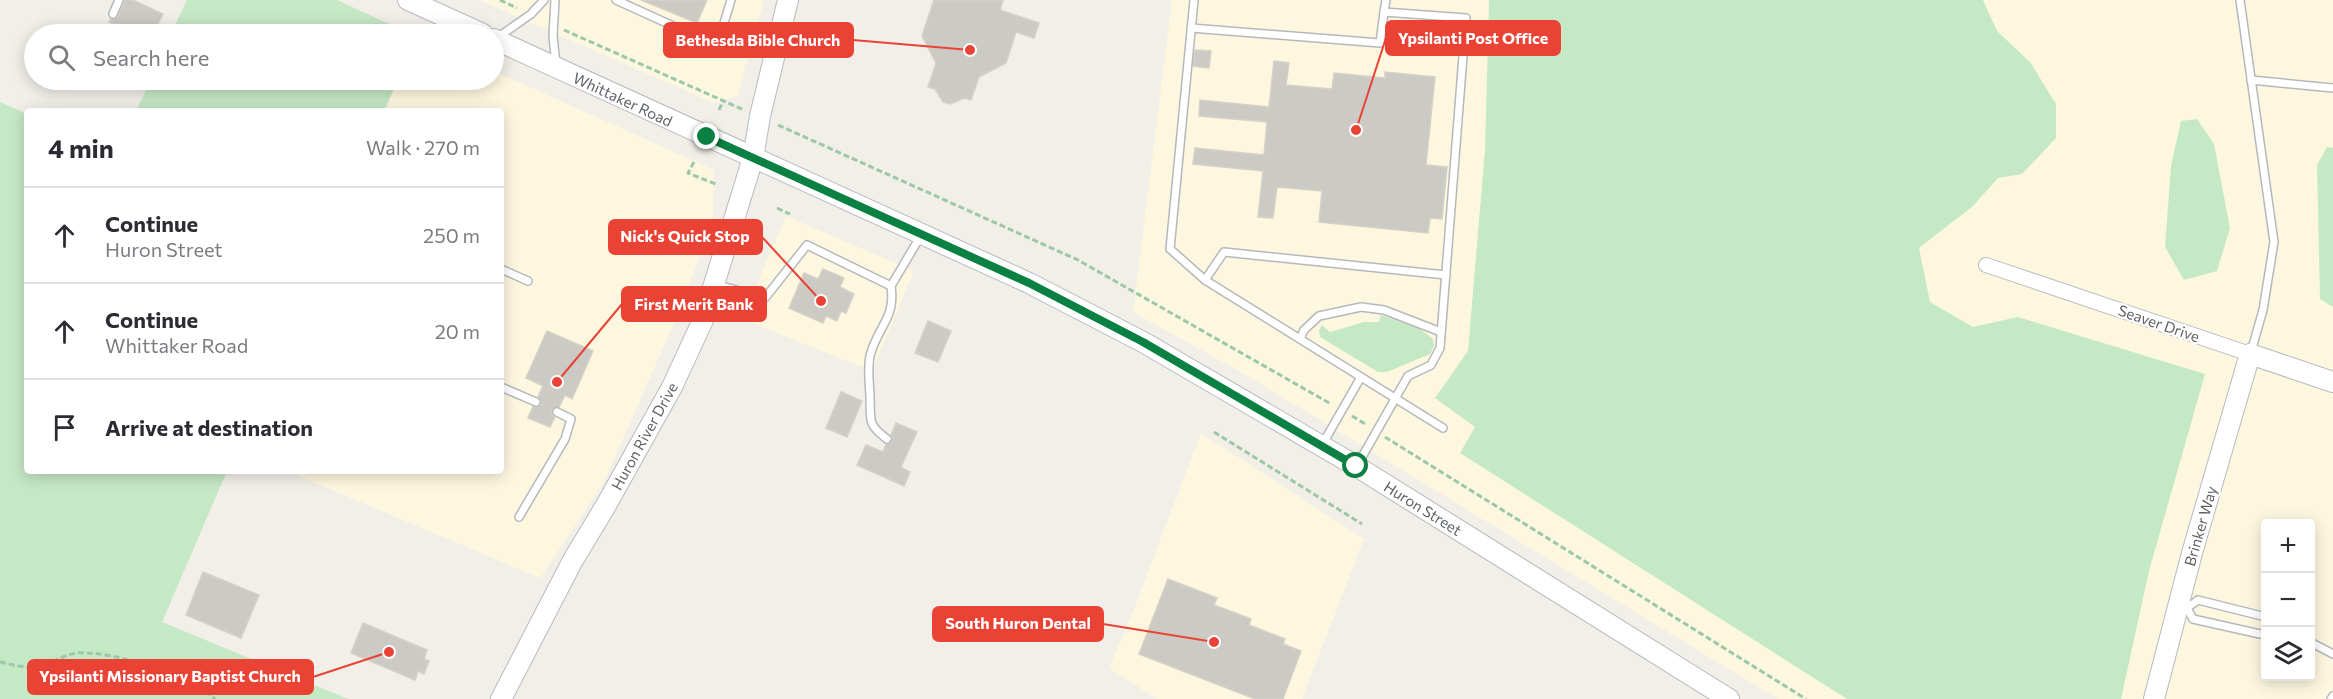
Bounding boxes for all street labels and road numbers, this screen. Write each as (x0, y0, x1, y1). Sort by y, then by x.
street label: Whittaker Road (570, 68, 676, 130)
street label: Seaver Drive (2116, 301, 2202, 345)
street label: Huron River Drive (607, 379, 681, 493)
street label: Huron Street (1381, 477, 1465, 539)
street label: Brinker Way (2180, 484, 2220, 568)

